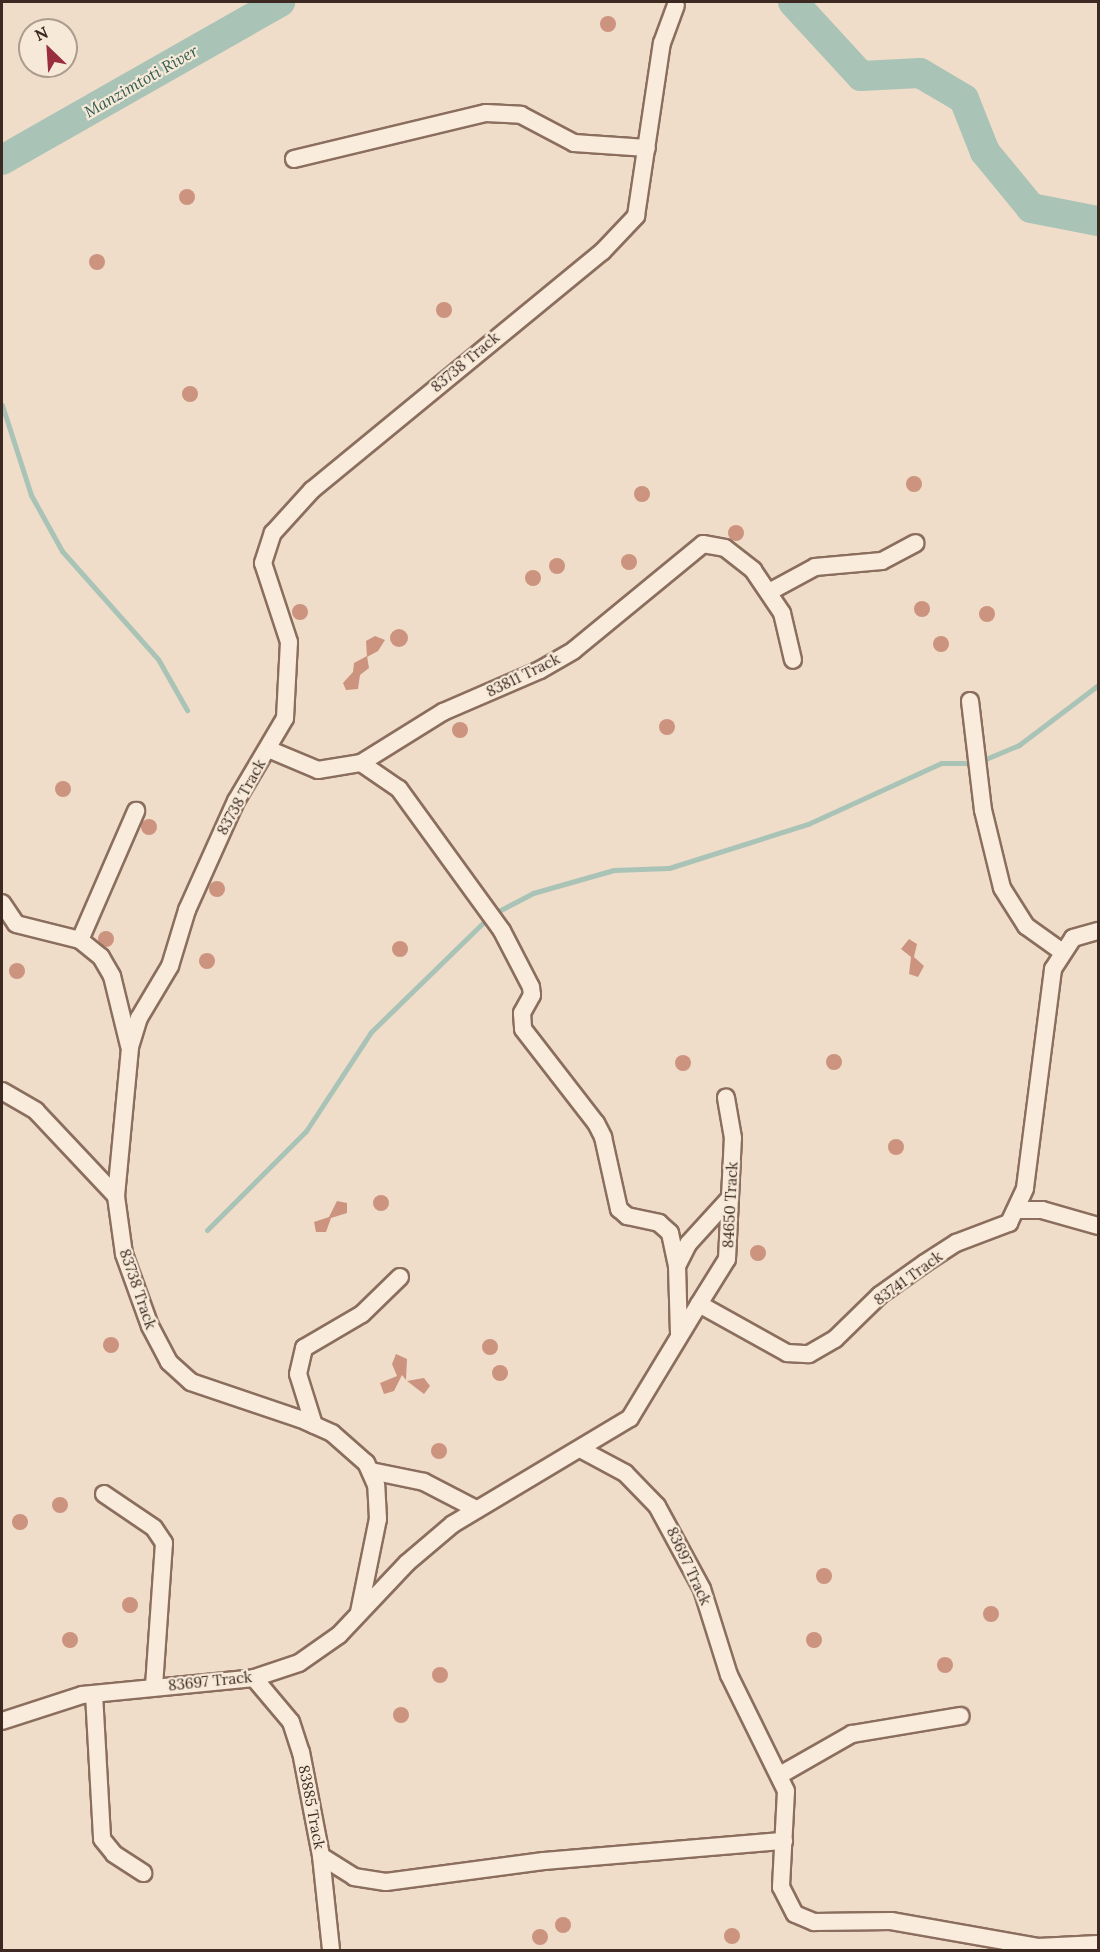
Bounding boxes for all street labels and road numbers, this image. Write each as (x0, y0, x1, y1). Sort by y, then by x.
street label: 83738 Track (427, 328, 503, 396)
street label: 83811 Track (483, 649, 563, 701)
street label: 83738 Track (213, 756, 269, 838)
street label: 84650 Track (719, 1161, 741, 1249)
street label: 83738 Track (116, 1247, 160, 1331)
street label: 83741 Track (870, 1247, 946, 1309)
street label: 83697 Track (663, 1524, 715, 1608)
street label: 83697 Track (167, 1668, 253, 1694)
street label: 83885 Track (295, 1763, 329, 1851)

